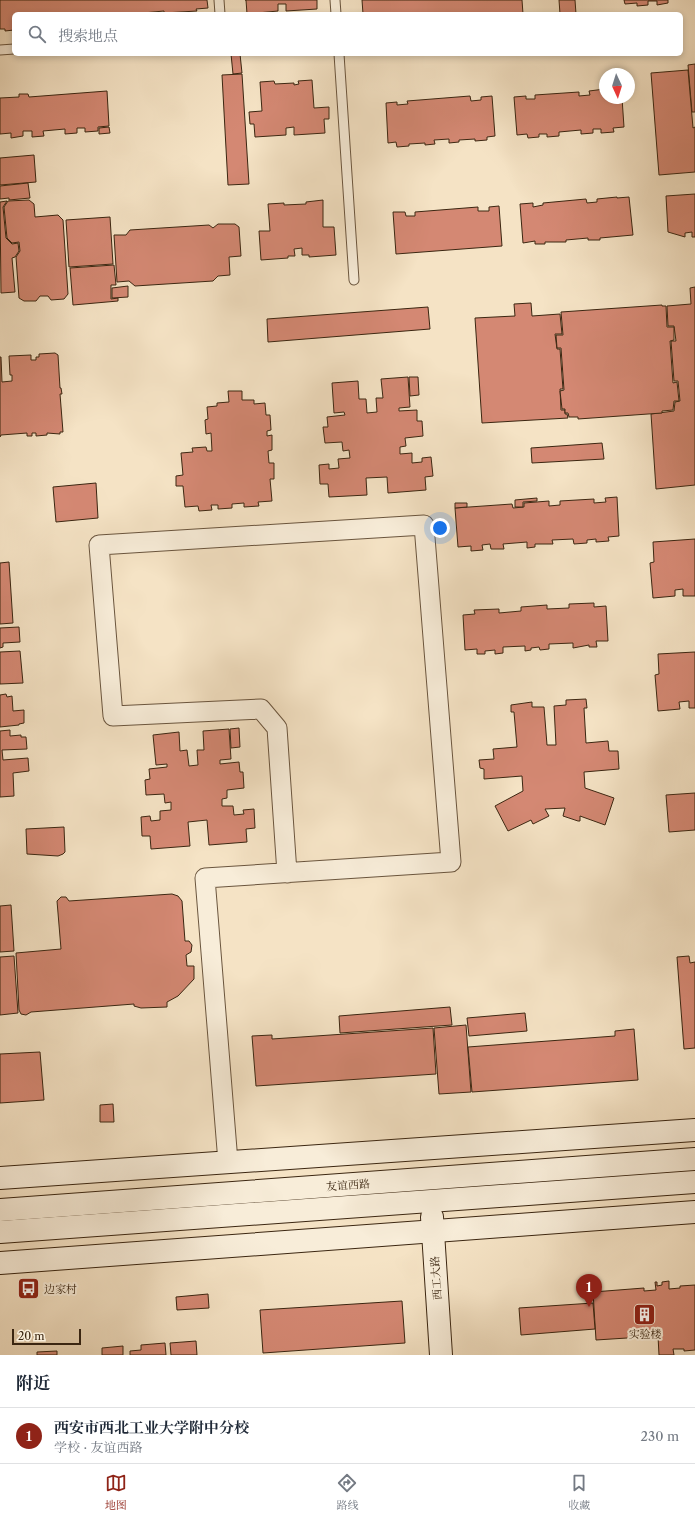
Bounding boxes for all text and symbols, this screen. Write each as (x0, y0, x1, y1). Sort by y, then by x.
search box (12, 12, 683, 56)
icon: search (26, 23, 48, 45)
text: 搜索地点 (58, 26, 118, 45)
north arrow (599, 68, 635, 104)
your location (430, 518, 450, 538)
street label: 友谊西路 (326, 1176, 370, 1194)
street label: 西工大路 (427, 1256, 445, 1300)
pin: 1 (576, 1274, 602, 1307)
bus stop icon: 边家村 (16, 1276, 42, 1302)
place label: 边家村 (44, 1282, 77, 1296)
building icon: 实验楼 (632, 1301, 658, 1327)
scale bar (12, 1327, 81, 1346)
place label: 实验楼 (629, 1327, 662, 1341)
text: 20 m (18, 1329, 44, 1343)
text: 附近 (16, 1373, 50, 1393)
text: 西安市西北工业大学附中分校 (54, 1418, 249, 1437)
text: 1 (26, 1428, 32, 1444)
text: 230 m (641, 1428, 679, 1444)
text: 学校 · 友谊西路 (54, 1439, 143, 1455)
tab: 地图 (105, 1472, 127, 1512)
tab: 路线 (336, 1472, 358, 1512)
tab: 收藏 (568, 1472, 590, 1512)

